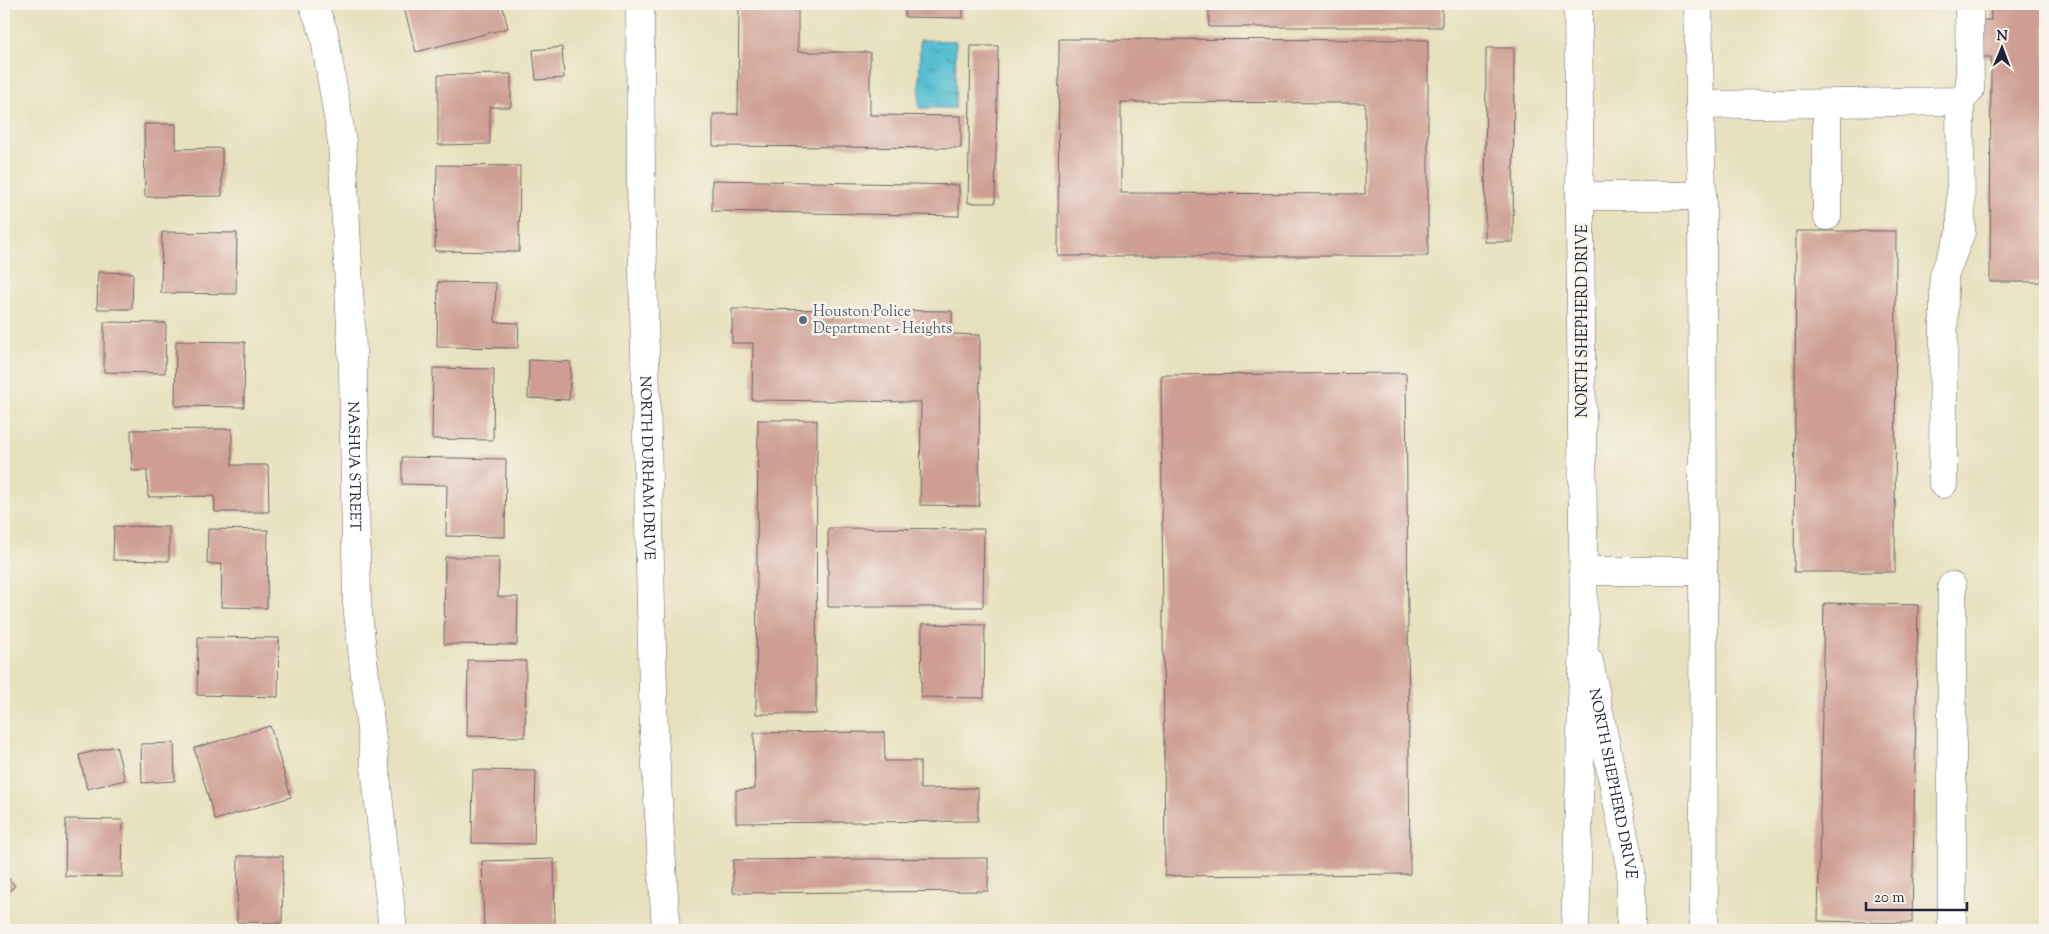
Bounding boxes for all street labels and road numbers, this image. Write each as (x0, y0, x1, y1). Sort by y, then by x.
street label: NORTH SHEPHERD DRIVE (1573, 224, 1594, 418)
street label: NORTH DURHAM DRIVE (634, 375, 659, 560)
street label: NASHUA STREET (342, 401, 365, 532)
street label: NORTH SHEPHERD DRIVE (1583, 687, 1640, 879)

